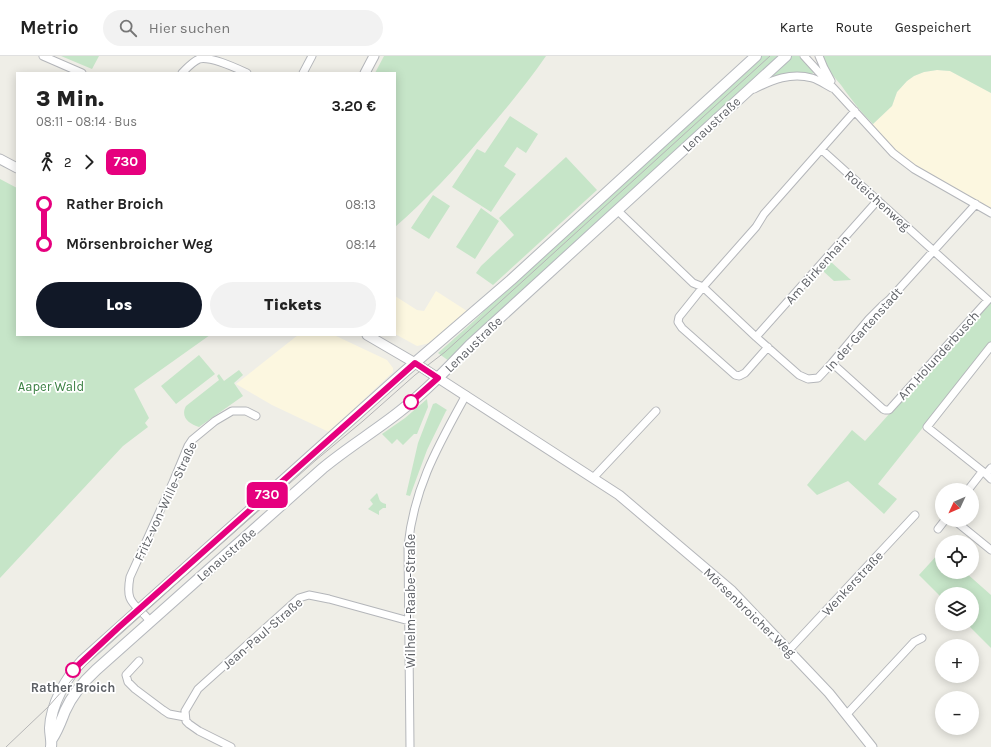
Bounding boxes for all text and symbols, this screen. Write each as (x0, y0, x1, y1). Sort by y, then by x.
search box (103, 10, 383, 46)
text: Metrio (20, 17, 79, 39)
icon: search (117, 17, 139, 39)
text: Hier suchen (149, 19, 230, 37)
text: Karte (780, 19, 814, 36)
text: Route (836, 19, 873, 36)
text: Gespeichert (895, 19, 971, 36)
text: 3 Min. (36, 86, 104, 112)
street label: Lenaustraße (679, 93, 744, 155)
text: 3.20 € (332, 97, 376, 115)
text: 08:11 – 08:14 · Bus (36, 114, 137, 129)
icon: walk (36, 151, 58, 173)
icon: forward (78, 151, 100, 173)
text: 730 (114, 153, 138, 170)
text: 2 (64, 155, 72, 170)
street label: Roteichenweg (842, 167, 914, 234)
text: Rather Broich (66, 195, 164, 213)
text: 08:13 (345, 197, 376, 212)
street label: Am Birkenhain (782, 232, 852, 307)
text: Mörsenbroicher Weg (66, 235, 212, 253)
text: 08:14 (346, 237, 376, 252)
button: Los (36, 282, 202, 328)
button: Tickets (210, 282, 376, 328)
street label: In der Gartenstadt (822, 284, 905, 374)
street label: Am Holunderbusch (895, 308, 982, 403)
street label: Lenaustraße (442, 313, 505, 375)
park label: Aaper Wald (18, 379, 84, 394)
unlabelled marker (403, 394, 419, 410)
street label: Fritz-von-Wille-Straße (131, 439, 200, 563)
line badge: 730 (244, 482, 290, 508)
north arrow (935, 483, 979, 527)
map controls (935, 483, 979, 735)
text: 730 (255, 486, 279, 503)
street label: Lenaustraße (194, 524, 259, 584)
street label: Wilhelm-Raabe-Straße (403, 533, 418, 668)
button: locate (935, 535, 979, 579)
street label: Wenkerstraße (819, 548, 886, 619)
street label: Mörsenbroicher Weg (701, 565, 799, 661)
button: layers (935, 587, 979, 631)
street label: Jean-Paul-Straße (219, 594, 306, 672)
button: + (935, 639, 979, 683)
marker: Rather Broich (65, 662, 81, 678)
place label: Rather Broich (31, 680, 115, 695)
button: − (935, 691, 979, 735)

